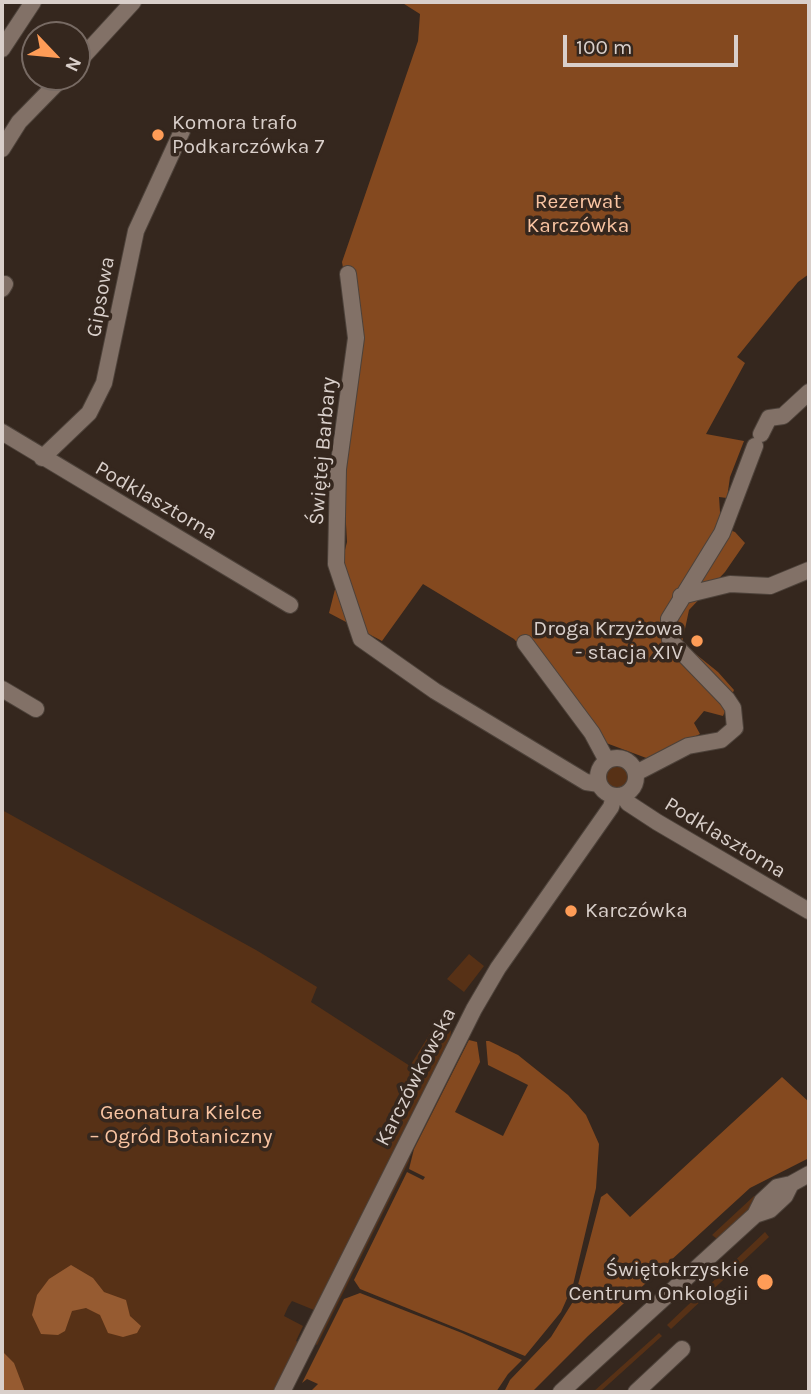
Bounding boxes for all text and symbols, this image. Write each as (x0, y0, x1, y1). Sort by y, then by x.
north arrow (21, 21, 91, 91)
scale bar (566, 21, 741, 65)
text: 100 m (576, 35, 633, 59)
text: N (60, 53, 86, 75)
place label: Komora trafo Podkarczówka 7 (172, 110, 324, 160)
marker: Komora trafo Podkarczówka 7 (150, 127, 166, 143)
park label: Rezerwat Karczówka (527, 189, 629, 239)
street label: Gipsowa (82, 255, 120, 339)
street label: Świętej Barbary (304, 376, 342, 526)
street label: Podklasztorna (90, 456, 222, 546)
place label: Droga Krzyżowa - stacja XIV (533, 616, 683, 666)
marker: Droga Krzyżowa - stacja XIV (689, 633, 705, 649)
street label: Podklasztorna (660, 792, 790, 884)
place label: Karczówka (585, 898, 688, 924)
marker: Karczówka (563, 903, 579, 919)
street label: Karczówkowska (370, 1003, 462, 1151)
park label: Geonatura Kielce – Ogród Botaniczny (90, 1100, 272, 1150)
place label: Świętokrzyskie Centrum Onkologii (569, 1257, 749, 1307)
marker: Świętokrzyskie Centrum Onkologii (755, 1272, 775, 1292)

